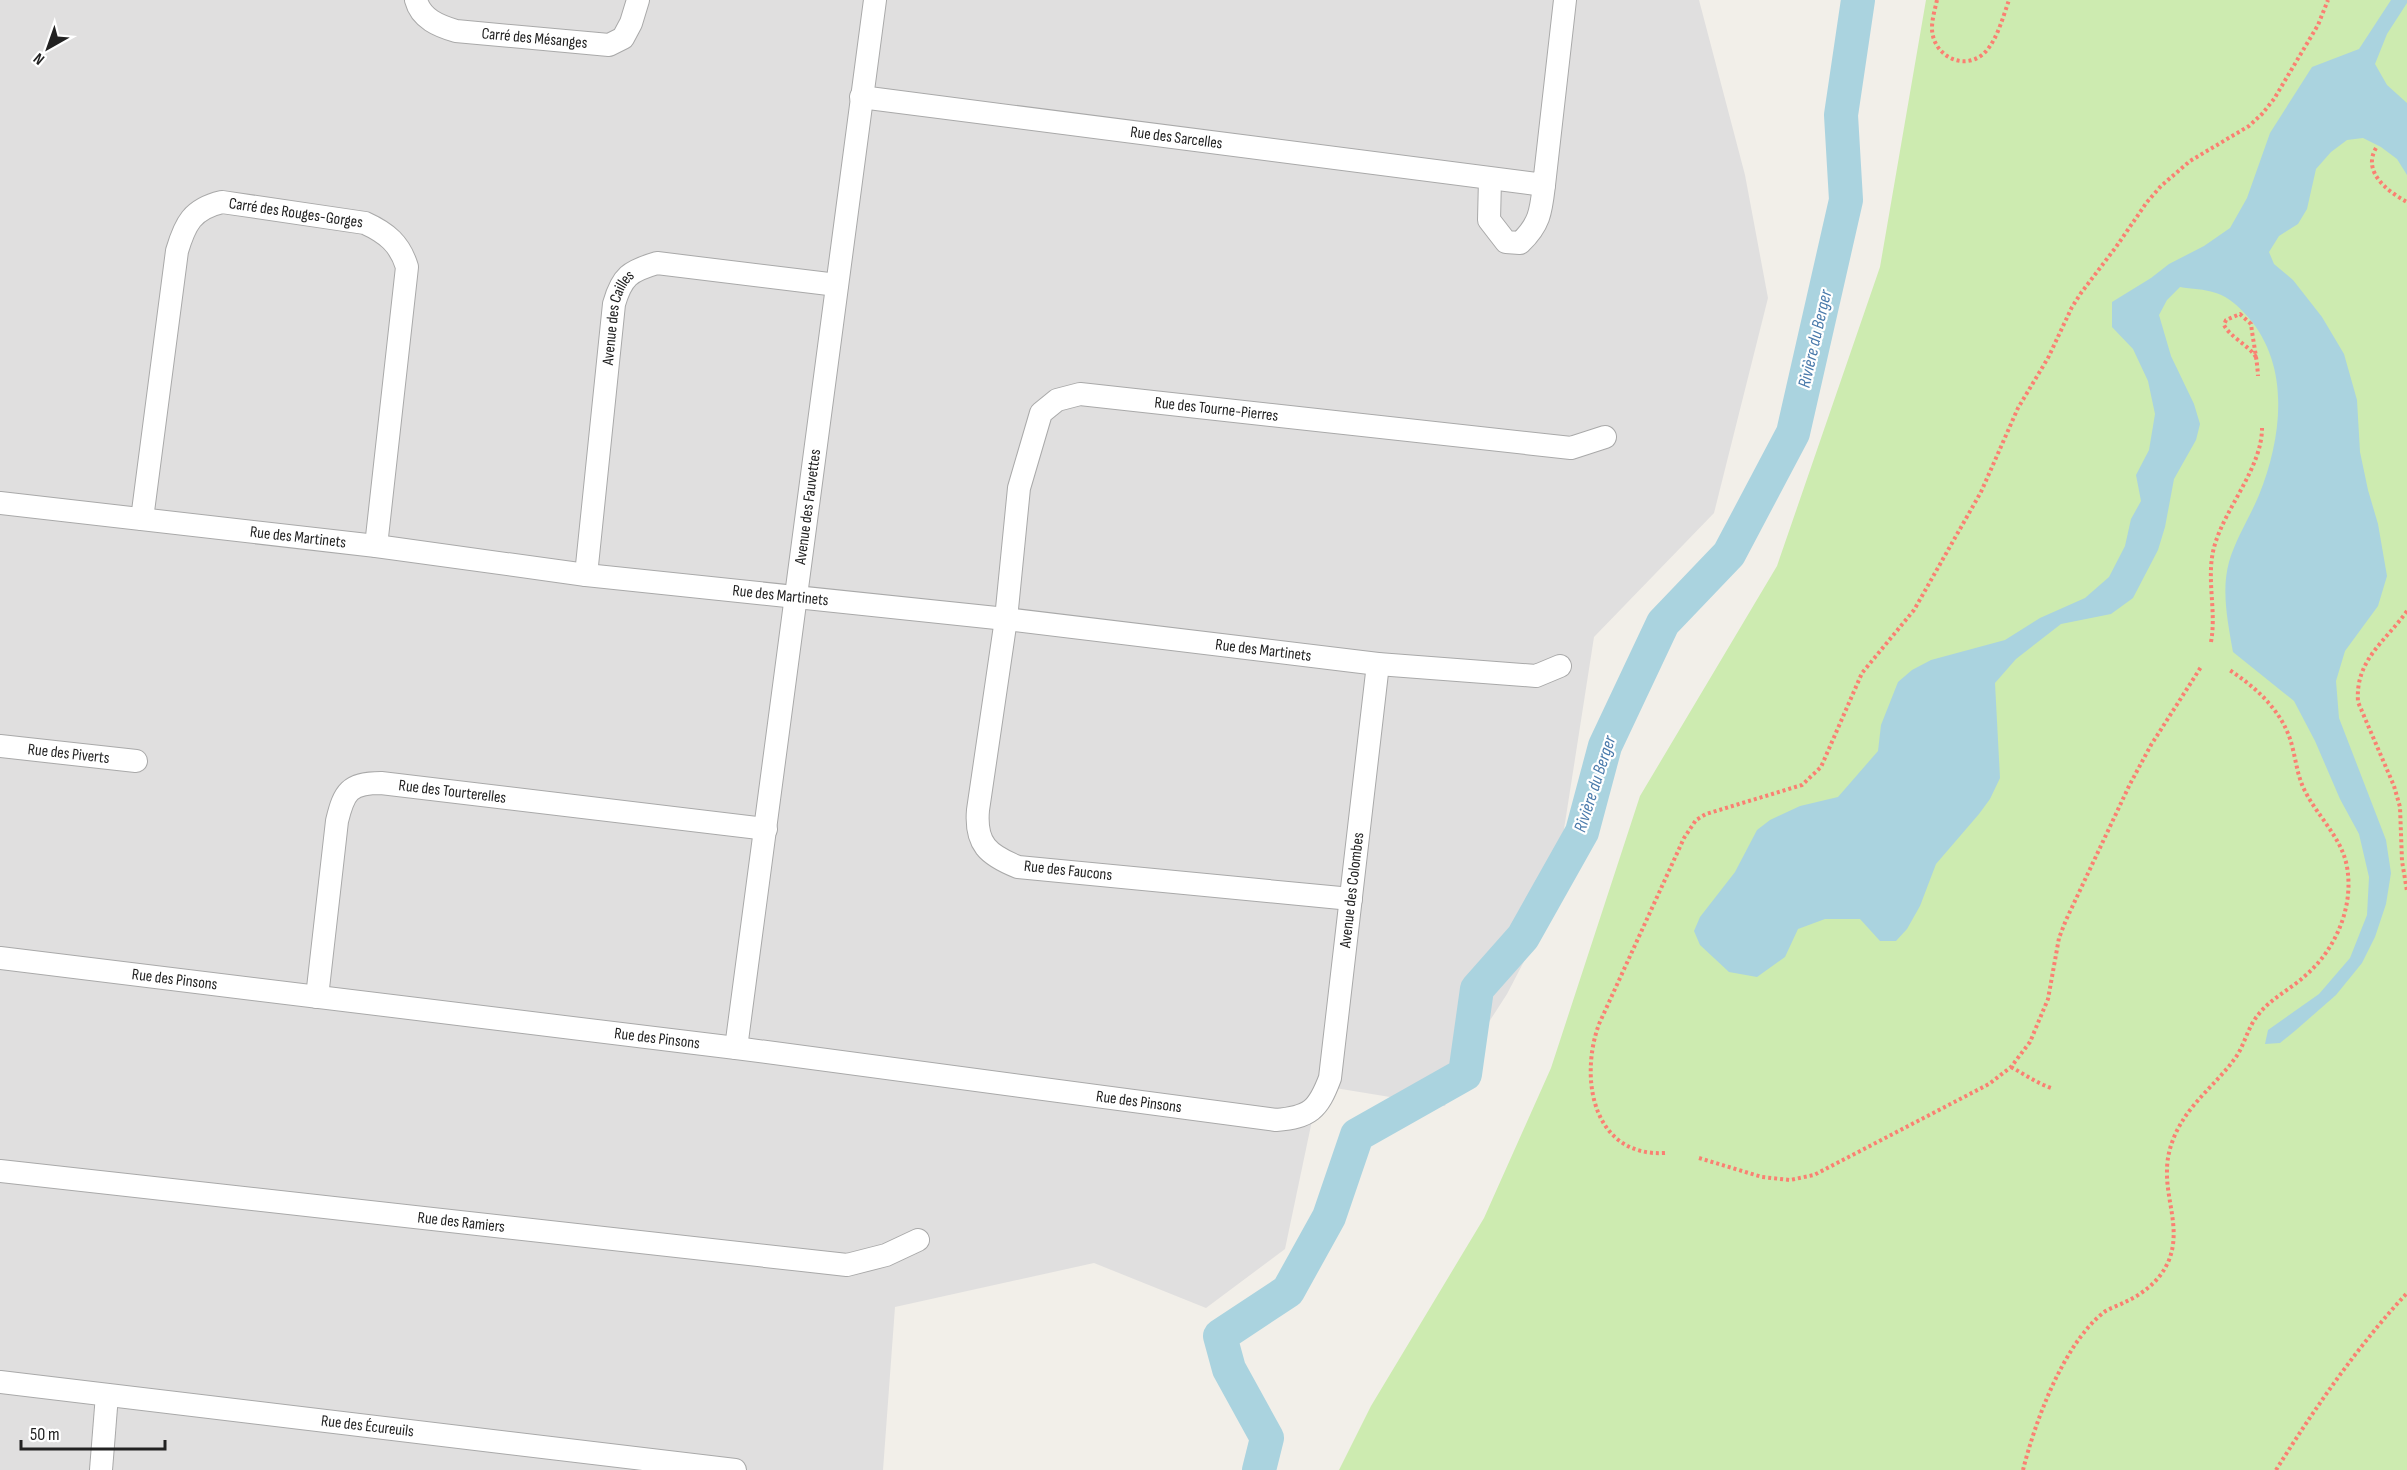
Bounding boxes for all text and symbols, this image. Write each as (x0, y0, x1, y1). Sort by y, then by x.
north arrow (18, 18, 78, 78)
street label: Carré des Mésanges (481, 24, 589, 53)
text: N (30, 48, 49, 68)
street label: Rue des Sarcelles (1129, 122, 1224, 153)
street label: Carré des Rouges-Gorges (228, 194, 364, 232)
street label: Avenue des Cailles (598, 266, 638, 367)
water label: Rivière du Berger (1794, 287, 1837, 390)
street label: Rue des Tourne-Pierres (1154, 393, 1280, 425)
street label: Avenue des Fauvettes (791, 448, 825, 567)
street label: Rue des Martinets (249, 522, 347, 552)
street label: Rue des Martinets (731, 581, 830, 610)
street label: Rue des Martinets (1214, 635, 1313, 665)
water label: Rivière du Berger (1570, 732, 1621, 835)
street label: Rue des Piverts (27, 740, 111, 768)
street label: Rue des Tourterelles (398, 776, 508, 807)
street label: Avenue des Colombes (1336, 831, 1368, 950)
street label: Rue des Faucons (1023, 857, 1113, 885)
street label: Rue des Pinsons (131, 965, 219, 994)
street label: Rue des Pinsons (613, 1024, 701, 1053)
street label: Rue des Pinsons (1095, 1087, 1183, 1117)
street label: Rue des Ramiers (417, 1208, 506, 1236)
street label: Rue des Écureuils (320, 1411, 415, 1441)
scale bar (21, 1413, 165, 1451)
text: 50 m (30, 1424, 60, 1445)

